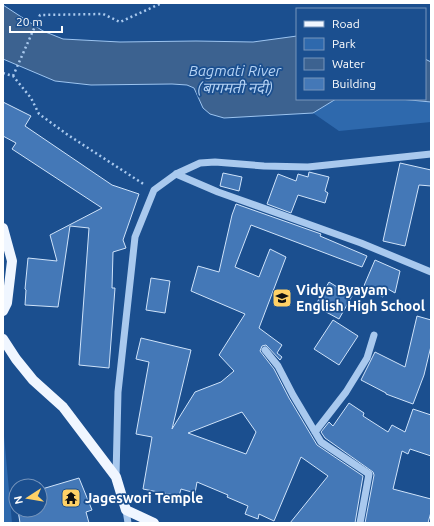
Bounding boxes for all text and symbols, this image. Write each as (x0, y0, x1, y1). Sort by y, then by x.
scale bar (10, 8, 62, 34)
legend (296, 8, 426, 100)
text: 20 m (16, 15, 43, 28)
text: Road (332, 17, 360, 30)
text: Park (332, 37, 356, 50)
text: Water (332, 57, 365, 70)
water label: Bagmati River (बागमती नदी) (189, 62, 283, 96)
text: Building (332, 77, 376, 90)
place label: Vidya Byayam English High School (296, 282, 425, 314)
school or university icon: Vidya Byayam English High School (271, 287, 293, 309)
north arrow (8, 478, 48, 518)
temple icon: Jageswori Temple (60, 487, 82, 509)
place label: Jageswori Temple (85, 490, 203, 506)
text: N (11, 495, 25, 505)

